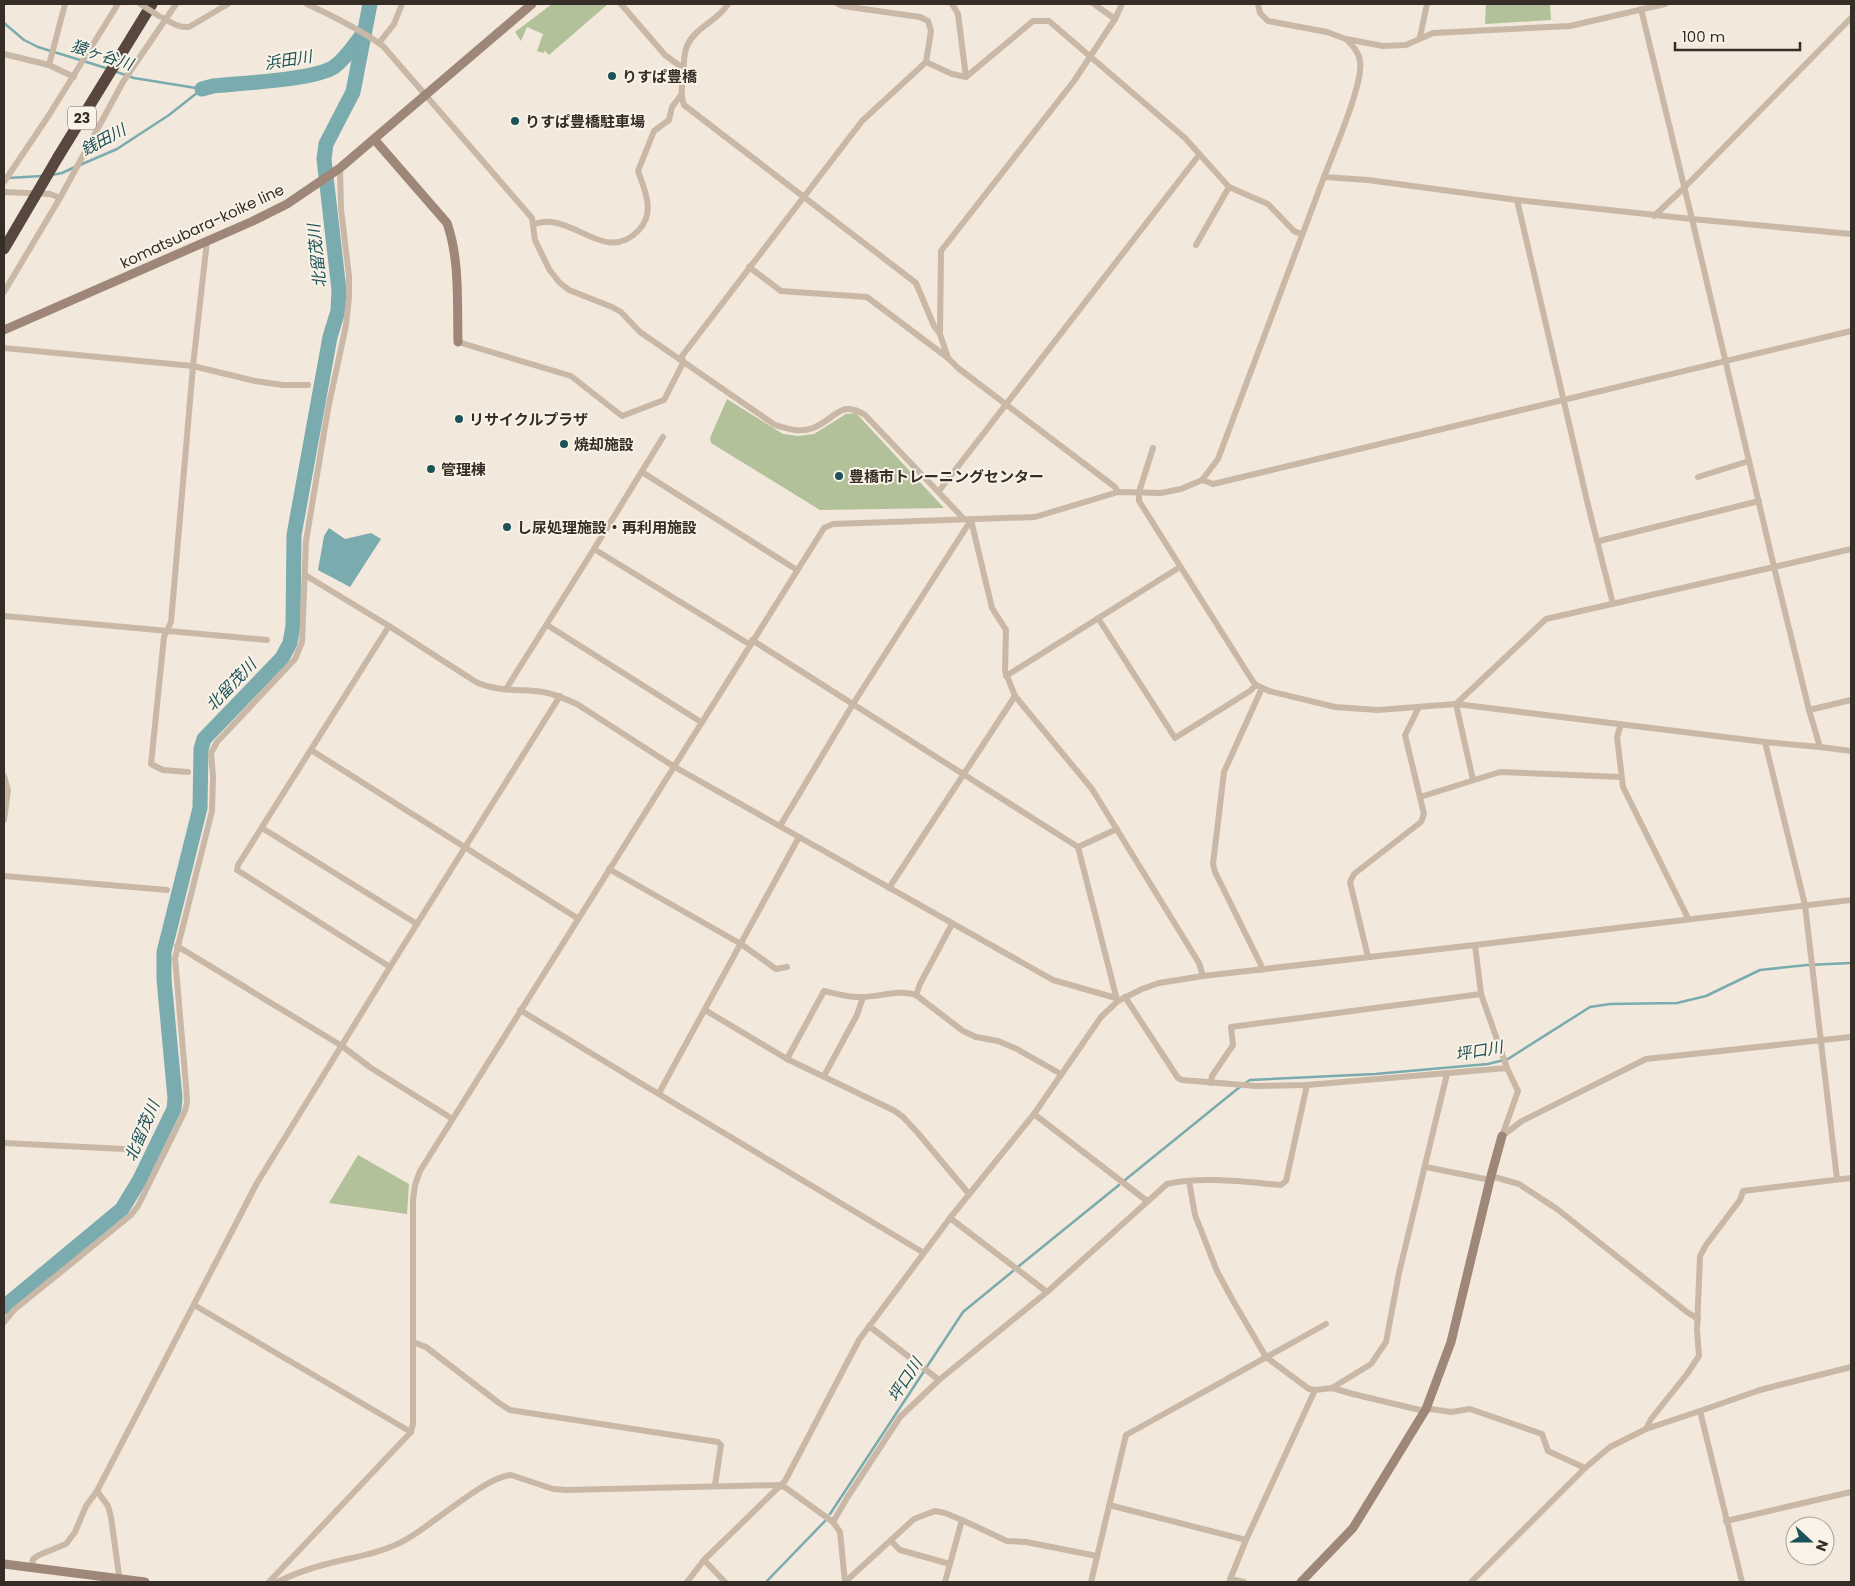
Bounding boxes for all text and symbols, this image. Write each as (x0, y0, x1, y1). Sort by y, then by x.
scale bar (1675, 20, 1800, 52)
text: 100 m (1682, 26, 1725, 47)
water label: 猿ヶ谷川 (68, 34, 138, 76)
water label: 浜田川 (262, 45, 315, 75)
place label: りすぱ豊橋 (622, 66, 698, 87)
marker: りすぱ豊橋 (606, 70, 618, 82)
road number: 23 (68, 106, 96, 130)
place label: りすぱ豊橋駐車場 (525, 111, 645, 132)
marker: りすぱ豊橋駐車場 (509, 115, 521, 127)
water label: 銭田川 (76, 118, 131, 161)
street label: komatsubara-koike line (117, 179, 287, 273)
water label: 北留茂川 (302, 221, 332, 289)
place label: リサイクルプラザ (469, 409, 588, 430)
marker: リサイクルプラザ (453, 413, 465, 425)
place label: 焼却施設 (574, 434, 634, 455)
marker: 焼却施設 (558, 438, 570, 450)
place label: 管理棟 (441, 459, 486, 480)
marker: 管理棟 (425, 463, 437, 475)
place label: 豊橋市トレーニングセンター (849, 466, 1044, 487)
marker: 豊橋市トレーニングセンター (833, 470, 845, 482)
place label: し尿処理施設・再利用施設 (517, 517, 697, 538)
marker: し尿処理施設・再利用施設 (501, 521, 513, 533)
water label: 北留茂川 (200, 653, 263, 716)
water label: 坪口川 (1453, 1035, 1507, 1066)
water label: 北留茂川 (119, 1095, 166, 1165)
water label: 坪口川 (882, 1352, 929, 1406)
north arrow (1785, 1516, 1835, 1566)
text: N (1811, 1537, 1833, 1554)

